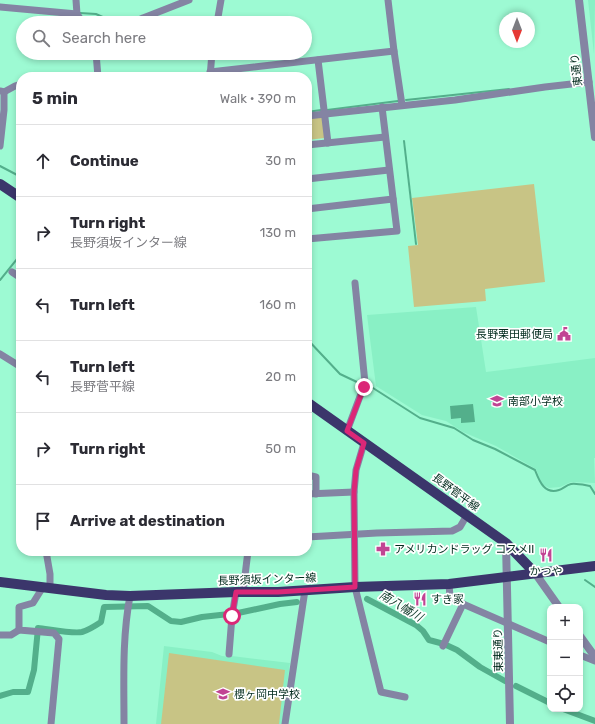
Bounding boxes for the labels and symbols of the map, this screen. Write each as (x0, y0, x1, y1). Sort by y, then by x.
north arrow (499, 12, 535, 48)
street label: 東通り (568, 53, 585, 87)
public building icon: 長野栗田郵便局 (556, 326, 572, 342)
place label: 長野栗田郵便局 (476, 328, 553, 341)
route end (355, 378, 373, 396)
school or university icon: 南部小学校 (489, 393, 505, 409)
place label: 南部小学校 (508, 395, 563, 408)
street label: 長野菅平線 (430, 471, 482, 514)
pharmacy icon: アメリカンドラッグ コスメII (375, 541, 391, 557)
place label: アメリカンドラッグ コスメII (394, 543, 534, 556)
restaurant icon: かつや (538, 547, 554, 563)
place label: かつや (530, 565, 563, 578)
street label: 長野須坂インター線 (217, 571, 317, 588)
water label: 南八幡川 (377, 588, 427, 625)
restaurant icon: すき家 (412, 591, 428, 607)
place label: すき家 (431, 593, 464, 606)
route start (223, 607, 241, 625)
street label: 東東通り (492, 628, 505, 672)
school or university icon: 櫻ヶ岡中学校 (215, 686, 231, 702)
place label: 櫻ヶ岡中学校 (234, 688, 300, 701)

